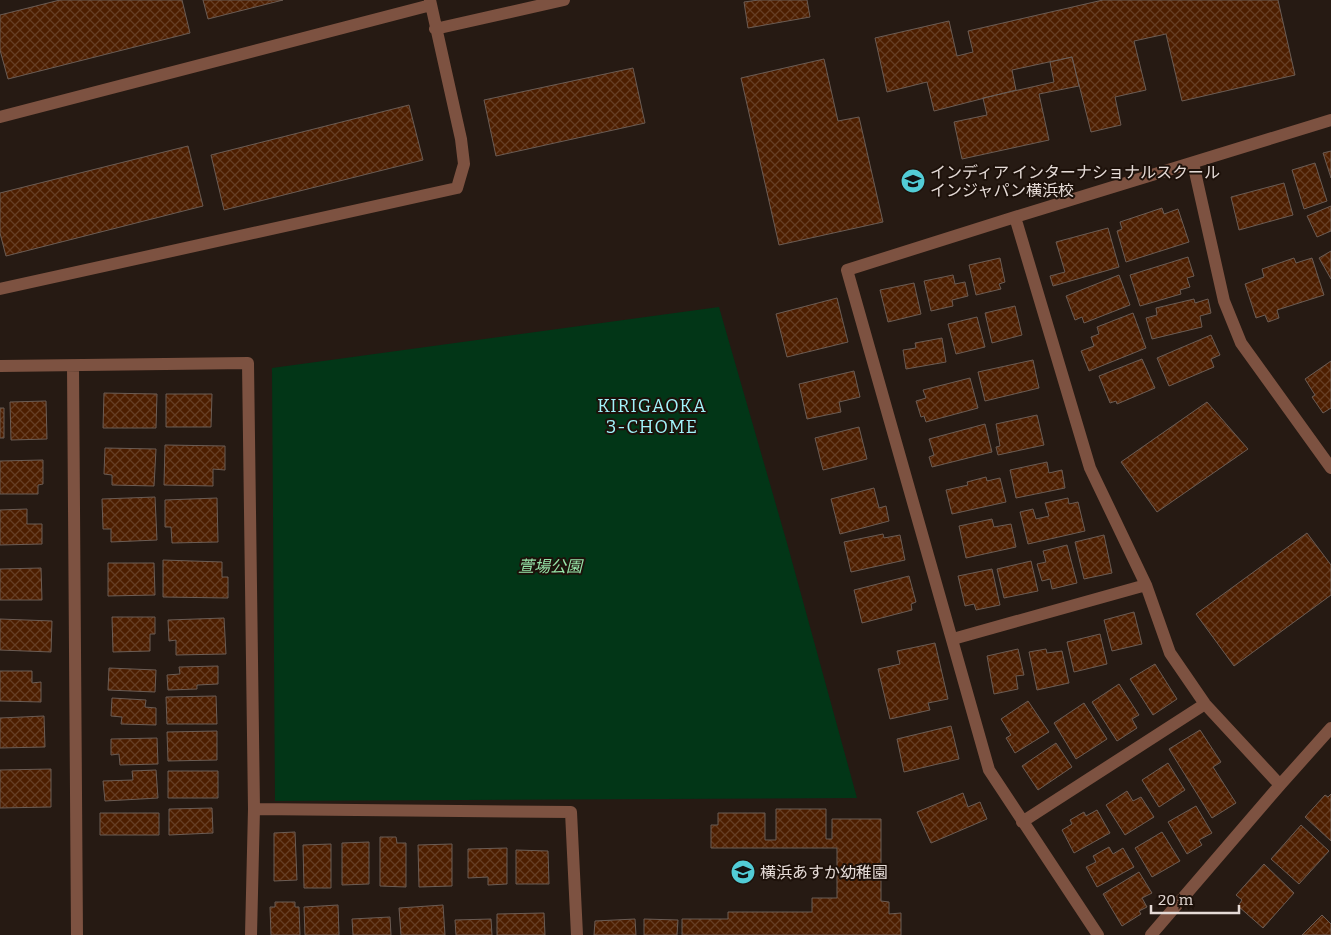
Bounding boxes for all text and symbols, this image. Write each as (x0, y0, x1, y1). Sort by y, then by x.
place label: インディア インターナショナルスクール インジャパン横浜校 (930, 163, 1220, 200)
school or university icon: インディア インターナショナルスクール インジャパン横浜校 (900, 168, 926, 194)
district label: KIRIGAOKA 3-CHOME (597, 395, 707, 438)
park label: 萱場公園 (518, 557, 584, 576)
school or university icon: 横浜あすか幼稚園 (730, 859, 756, 885)
place label: 横浜あすか幼稚園 (760, 863, 888, 882)
scale bar (1151, 882, 1238, 914)
text: 20 m (1158, 891, 1194, 909)

